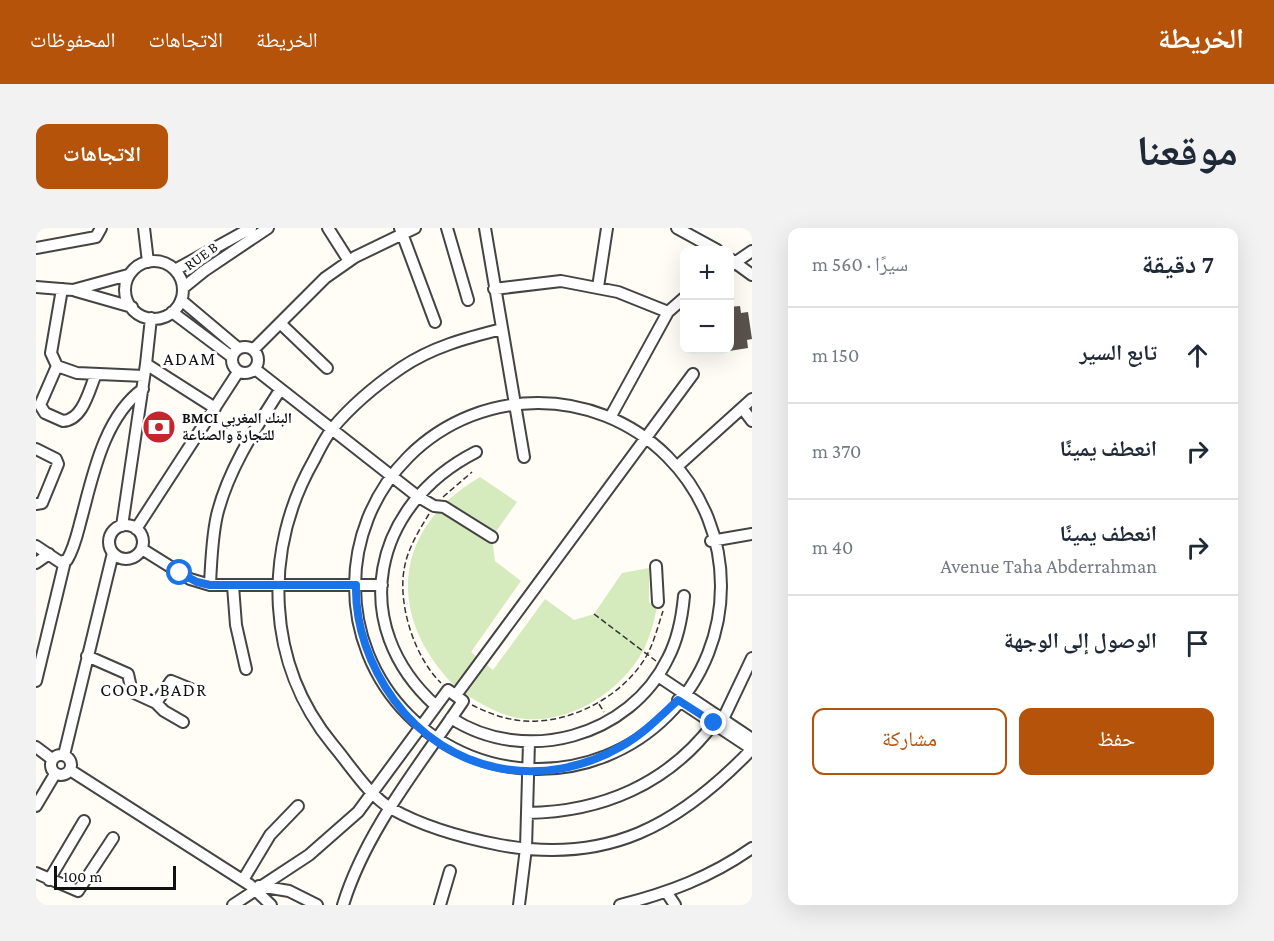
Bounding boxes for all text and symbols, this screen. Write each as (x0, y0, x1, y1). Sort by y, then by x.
text: الخريطة (1158, 23, 1244, 54)
text: المحفوظات (30, 28, 115, 52)
text: الاتجاهات (148, 28, 223, 52)
text: الخريطة (256, 28, 318, 52)
button: الاتجاهات (36, 124, 168, 189)
text: موقعنا (1137, 127, 1238, 174)
street label: RUE B (181, 239, 221, 273)
map controls (680, 246, 734, 354)
button: + (680, 246, 734, 300)
text: 7 دقيقة (1142, 250, 1214, 279)
text: سيرًا · 560 m (812, 253, 908, 275)
button: − (680, 300, 734, 354)
icon: ahead (1181, 339, 1214, 372)
text: تابع السير (1079, 340, 1157, 365)
text: 150 m (812, 344, 859, 366)
district label: ADAM (163, 349, 217, 369)
bank icon: BMCI البنك المغربي للتجارة والصناعة (141, 409, 177, 445)
place label: BMCI البنك المغربي للتجارة والصناعة (182, 410, 292, 443)
icon: right (1181, 435, 1214, 468)
text: انعطف يمينًا (1059, 436, 1157, 461)
text: 370 m (812, 440, 861, 462)
text: انعطف يمينًا (1059, 521, 1157, 546)
icon: right (1181, 531, 1214, 564)
text: 40 m (812, 536, 853, 558)
text: Avenue Taha Abderrahman (940, 555, 1157, 577)
route start (166, 559, 192, 585)
icon: arrive (1181, 627, 1214, 660)
text: الوصول إلى الوجهة (1004, 628, 1157, 653)
district label: COOP. BADR (100, 680, 208, 700)
button: مشاركة (812, 708, 1007, 775)
button: حفظ (1019, 708, 1214, 775)
route end (700, 709, 726, 735)
scale bar (54, 863, 176, 890)
text: 100 m (63, 868, 102, 885)

